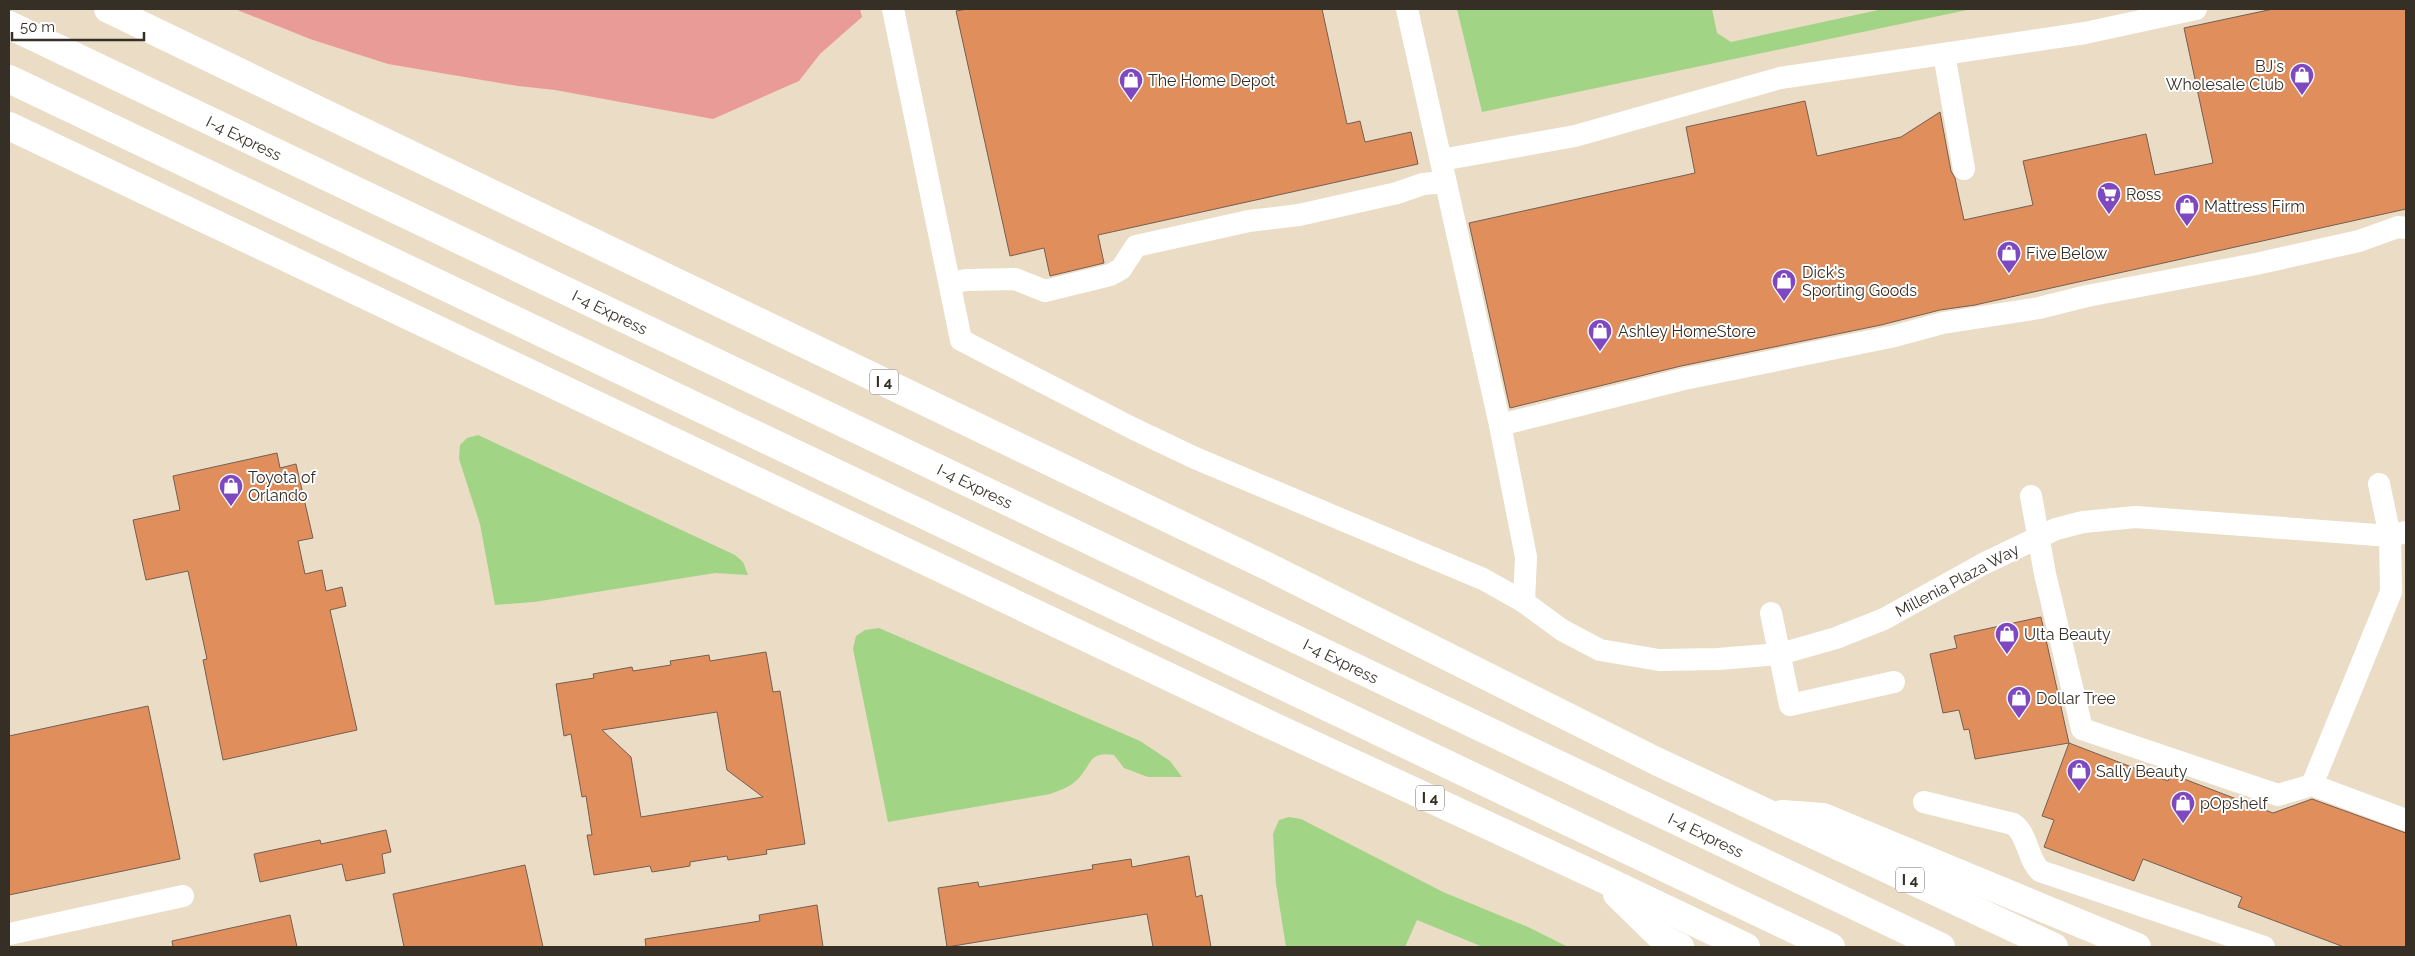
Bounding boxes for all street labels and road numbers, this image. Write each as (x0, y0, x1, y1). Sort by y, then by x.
street label: I-4 Express (203, 112, 285, 165)
street label: I-4 Express (569, 286, 651, 339)
road number: I 4 (870, 370, 898, 394)
street label: I-4 Express (934, 460, 1016, 513)
street label: Millenia Plaza Way (1892, 540, 2023, 621)
street label: I-4 Express (1300, 635, 1382, 688)
road number: I 4 (1416, 786, 1444, 810)
street label: I-4 Express (1665, 809, 1747, 862)
road number: I 4 (1896, 868, 1924, 892)

